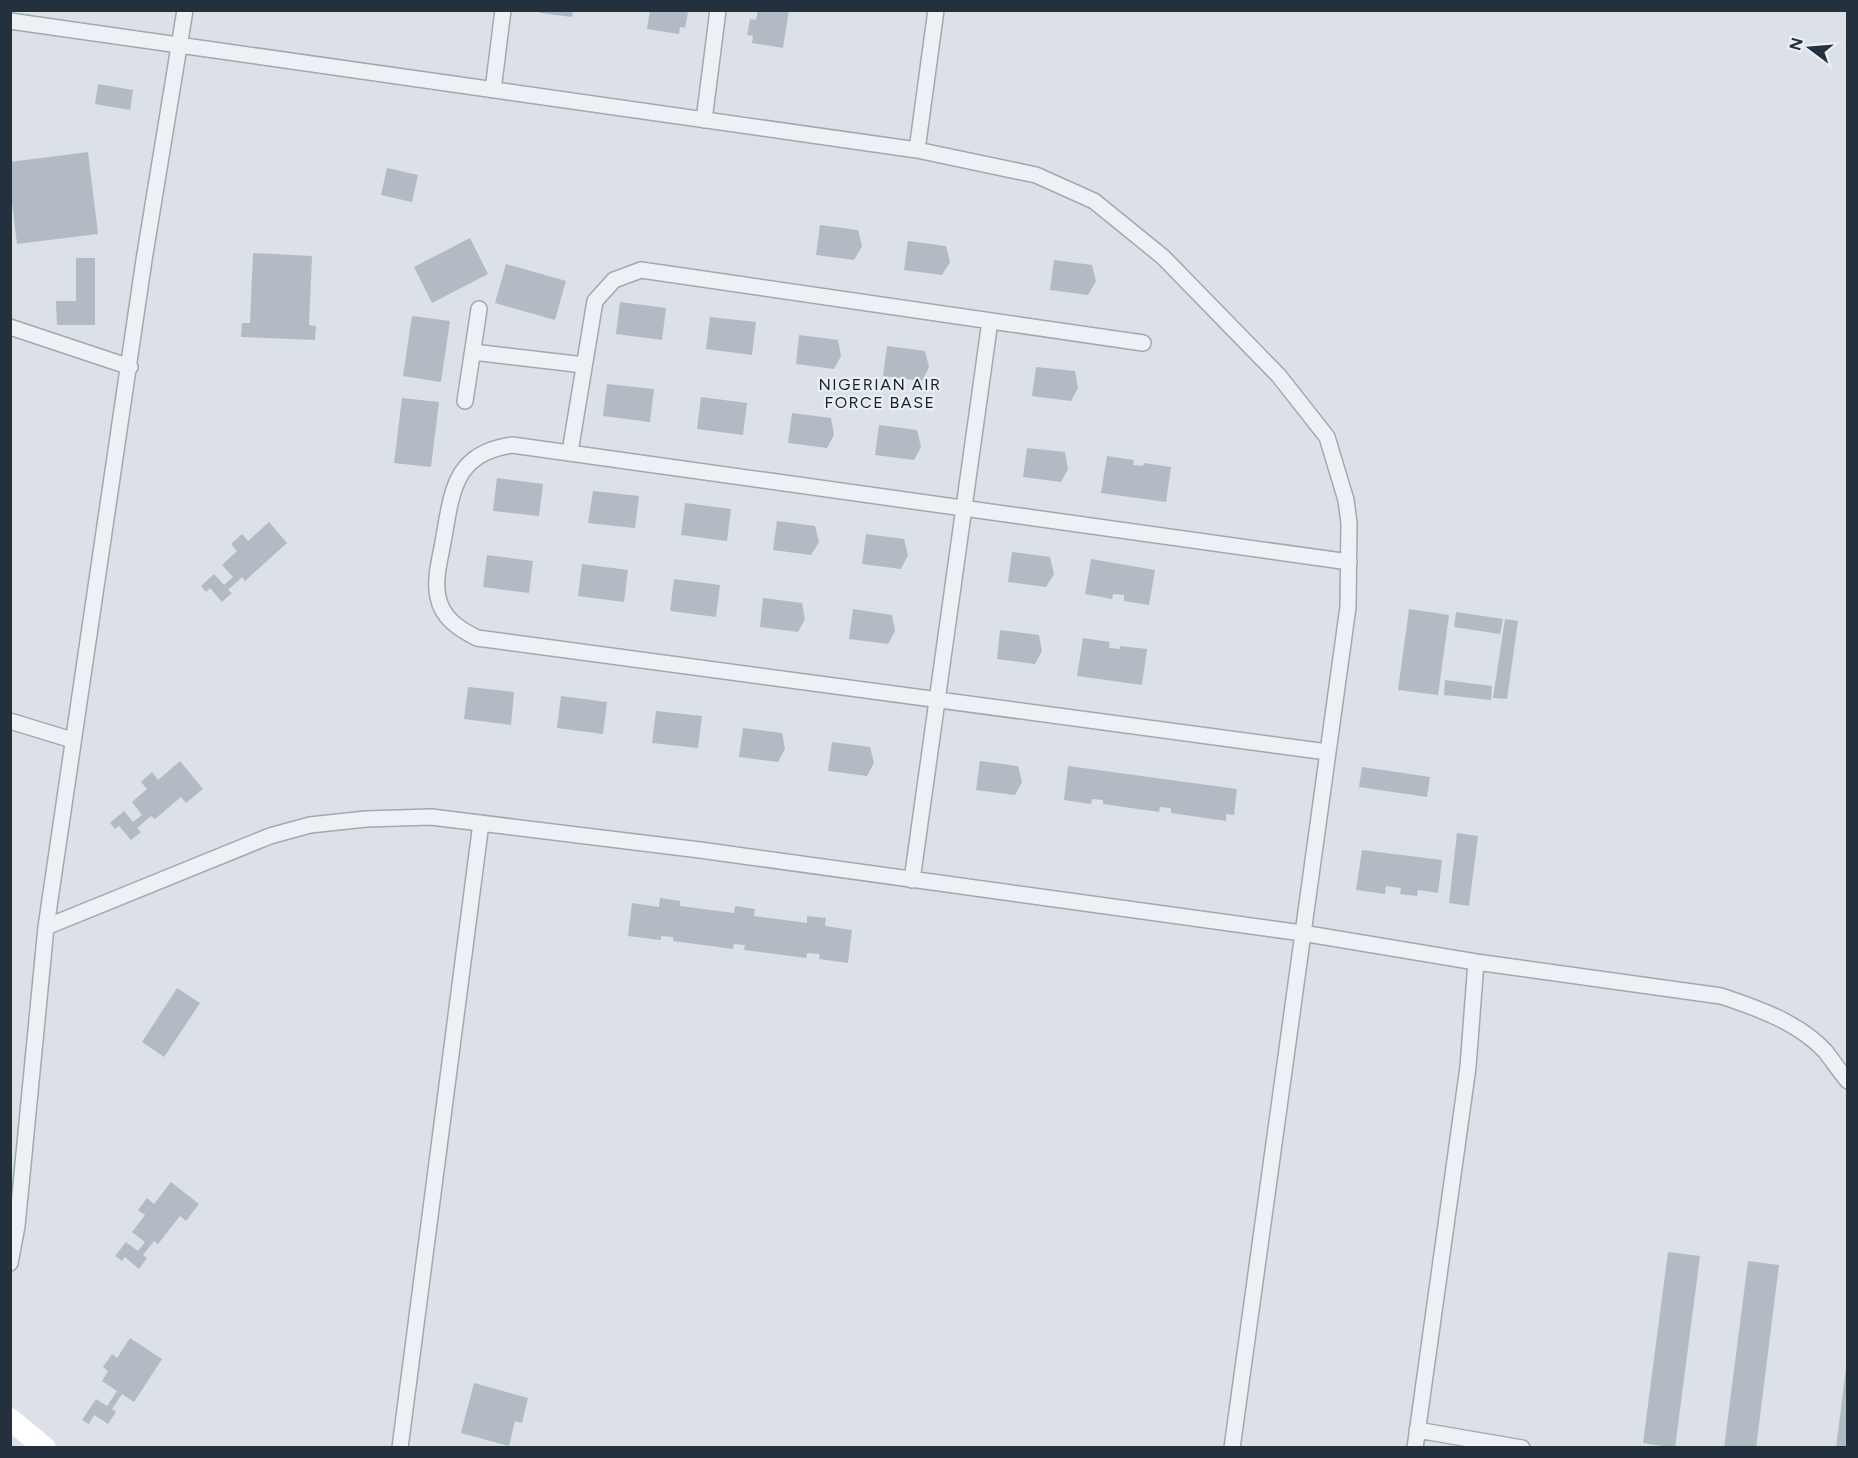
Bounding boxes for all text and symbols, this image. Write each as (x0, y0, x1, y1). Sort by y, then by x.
north arrow (1780, 18, 1840, 78)
text: N (1785, 35, 1807, 53)
district label: NIGERIAN AIR FORCE BASE (818, 375, 942, 412)

